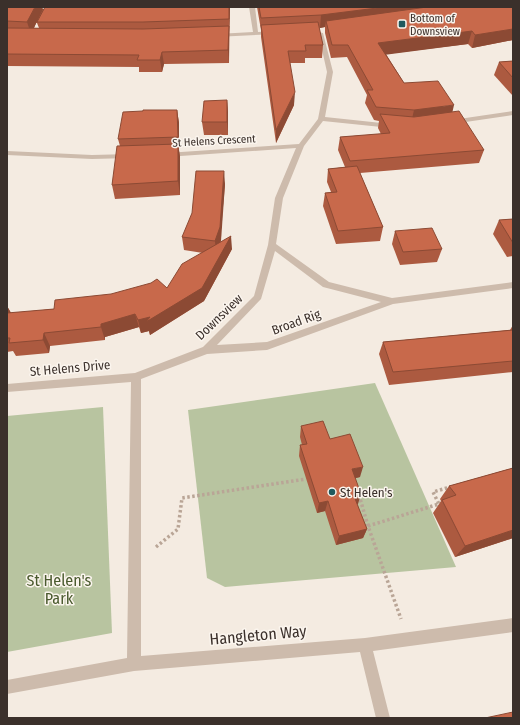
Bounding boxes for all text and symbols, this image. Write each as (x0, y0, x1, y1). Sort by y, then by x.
place label: Bottom of Downsview (410, 12, 460, 38)
marker: Bottom of Downsview (397, 19, 407, 29)
street label: St Helens Crescent (172, 132, 256, 150)
street label: Downsview (193, 291, 246, 343)
street label: Broad Rig (270, 306, 323, 338)
street label: St Helens Drive (29, 357, 111, 379)
place label: St Helen's (340, 485, 393, 500)
marker: St Helen's (327, 487, 337, 497)
park label: St Helen's Park (27, 571, 92, 608)
street label: Hangleton Way (209, 621, 308, 649)

